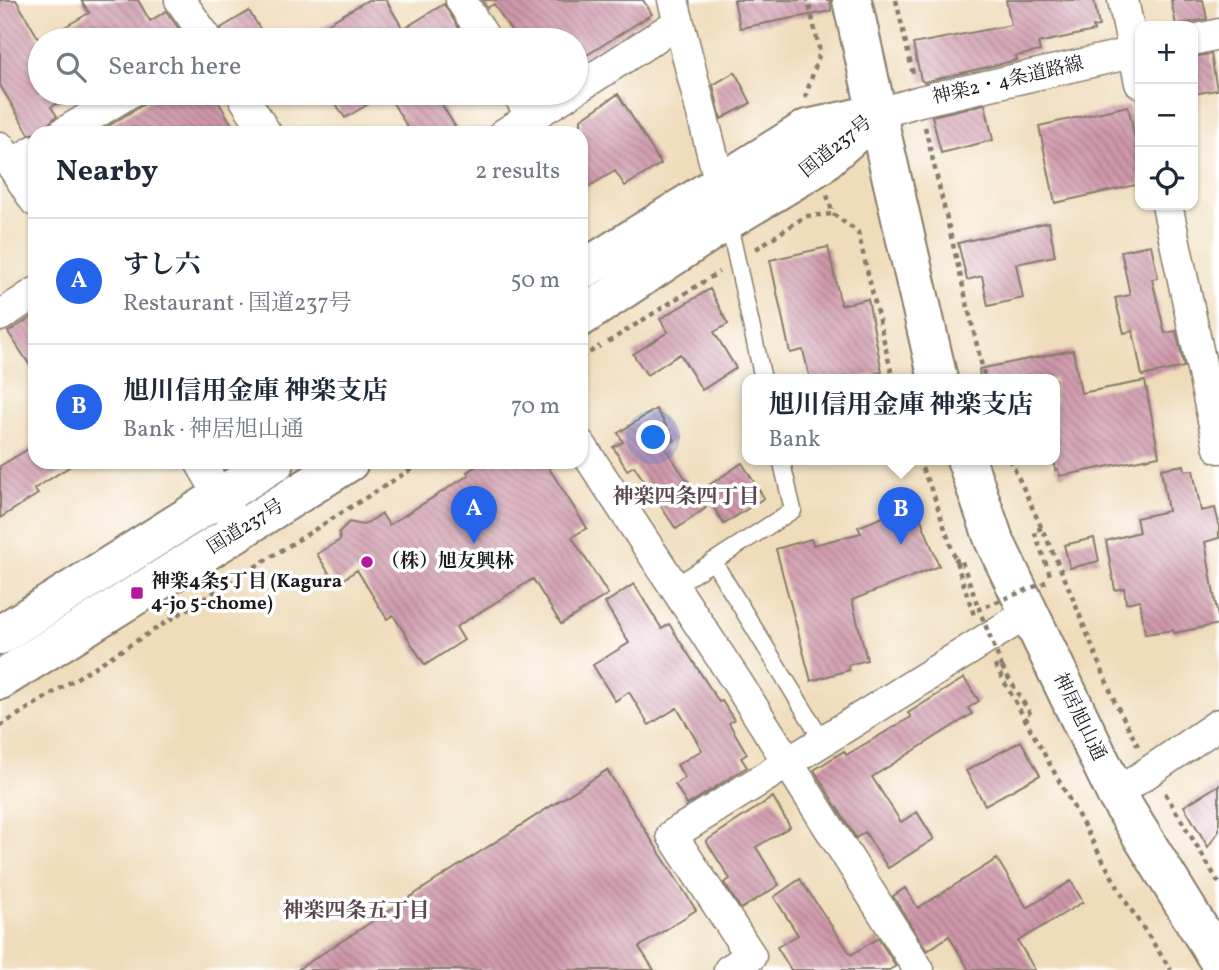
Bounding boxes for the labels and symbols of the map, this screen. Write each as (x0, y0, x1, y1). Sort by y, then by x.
street label: 神楽2・4条道路線 (930, 51, 1086, 111)
street label: 国道237号 (795, 110, 877, 184)
your location (636, 420, 670, 454)
district label: 神楽四条四丁目 (613, 483, 760, 512)
pin: A (451, 486, 497, 544)
pin: B (878, 487, 924, 545)
street label: 国道237号 (203, 493, 289, 561)
place label: （株）旭友興林 (381, 549, 514, 575)
marker: （株）旭友興林 (359, 554, 375, 570)
place label: 神楽4条5丁目 (Kagura 4-jo 5-chome) (151, 569, 342, 617)
marker: 神楽4条5丁目 (Kagura 4-jo 5-chome) (129, 585, 145, 601)
street label: 神居旭山通 (1046, 669, 1112, 765)
district label: 神楽四条五丁目 (283, 897, 430, 926)

